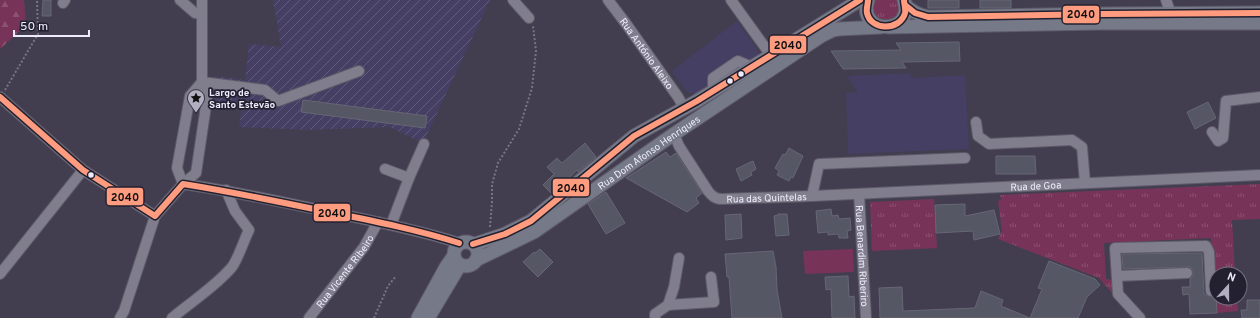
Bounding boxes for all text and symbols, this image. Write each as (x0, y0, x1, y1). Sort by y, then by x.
line badge: 2040 (1062, 5, 1100, 24)
text: 2040 (1067, 8, 1095, 22)
scale bar (14, 12, 89, 38)
street label: Rua António Aleixo (616, 16, 676, 93)
text: 50 m (20, 19, 48, 35)
line badge: 2040 (769, 35, 807, 54)
text: 2040 (774, 39, 802, 53)
unlabelled marker (736, 69, 746, 79)
unlabelled marker (725, 76, 735, 86)
place label: Largo de Santo Estevão (209, 87, 276, 112)
place icon: Largo de Santo Estevão (186, 88, 206, 113)
street label: Rua Dom Afonso Henriques (596, 113, 703, 193)
unlabelled marker (86, 170, 96, 180)
line badge: 2040 (552, 178, 590, 197)
street label: Rua de Goa (1010, 179, 1062, 195)
text: 2040 (557, 182, 585, 196)
line badge: 2040 (106, 187, 144, 206)
text: 2040 (111, 191, 139, 205)
street label: Rua das Quintelas (726, 191, 807, 207)
line badge: 2040 (313, 203, 351, 222)
street label: Rua Benardim Riberiro (852, 205, 870, 308)
text: 2040 (318, 207, 346, 221)
street label: Rua Vicente Ribeiro (314, 233, 378, 311)
north arrow (1208, 266, 1248, 306)
text: N (1225, 270, 1237, 286)

